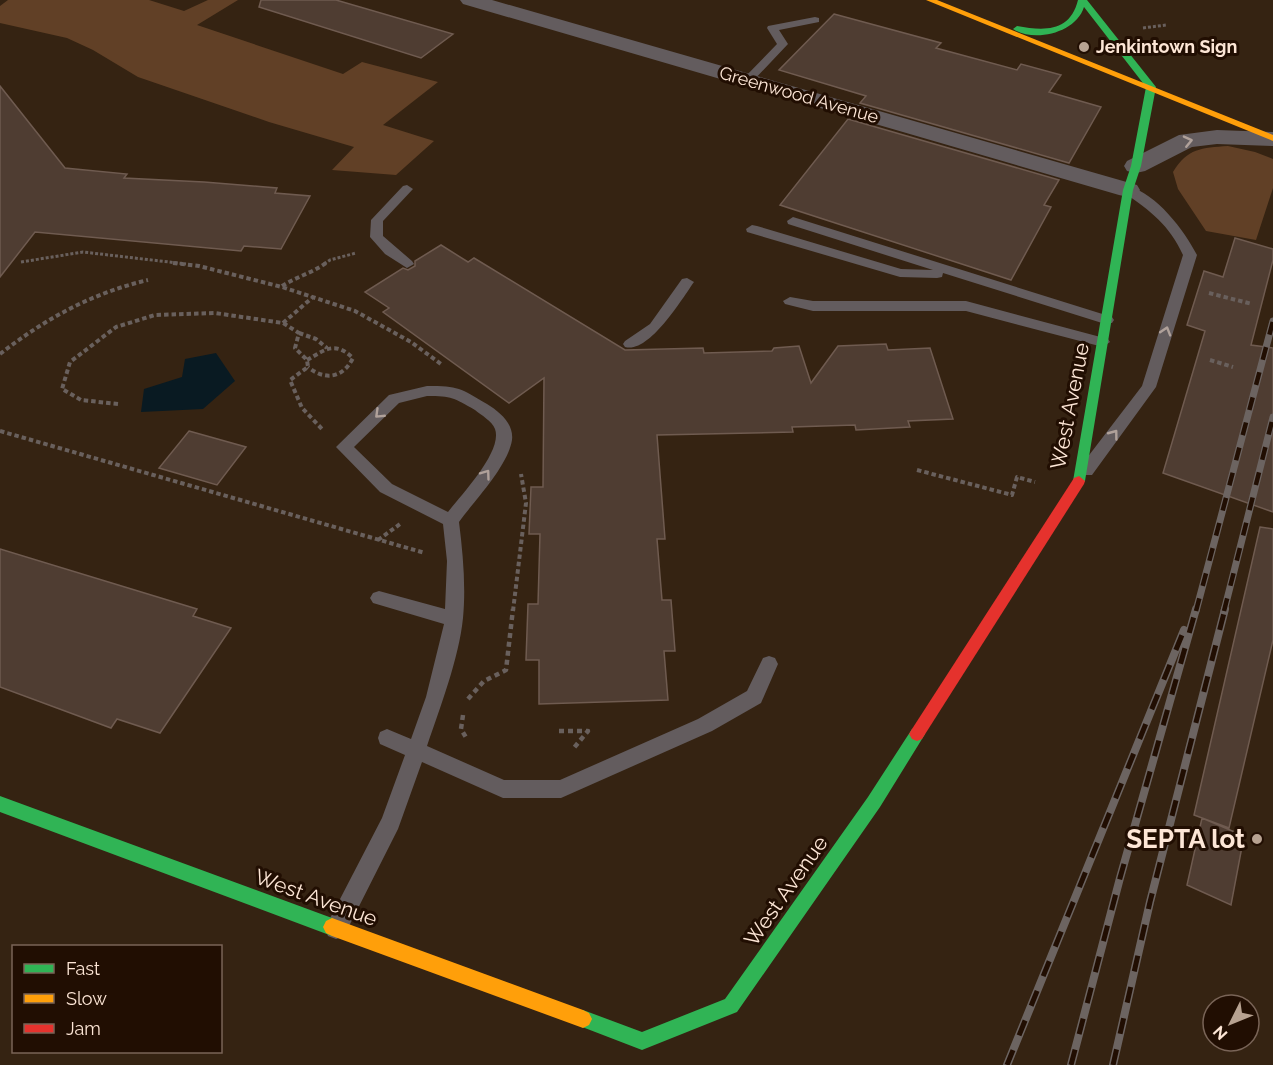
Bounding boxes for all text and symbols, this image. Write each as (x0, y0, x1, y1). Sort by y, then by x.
place label: Jenkintown Sign (1096, 36, 1237, 57)
marker: Jenkintown Sign (1077, 40, 1091, 54)
street label: Greenwood Avenue (717, 62, 881, 127)
one-way arrow (1183, 135, 1193, 148)
one-way arrow (1159, 326, 1171, 337)
street label: West Avenue (1045, 340, 1094, 471)
one-way arrow (376, 406, 387, 417)
one-way arrow (1107, 429, 1118, 440)
one-way arrow (478, 470, 489, 481)
place label: SEPTA lot (1126, 824, 1245, 854)
street label: West Avenue (739, 831, 833, 951)
marker: SEPTA lot (1250, 832, 1264, 846)
street label: West Avenue (252, 864, 381, 931)
legend (12, 945, 222, 1053)
text: Fast (66, 958, 100, 979)
text: Slow (66, 988, 107, 1009)
north arrow (1201, 993, 1261, 1053)
text: Jam (66, 1018, 101, 1039)
text: N (1209, 1022, 1232, 1044)

